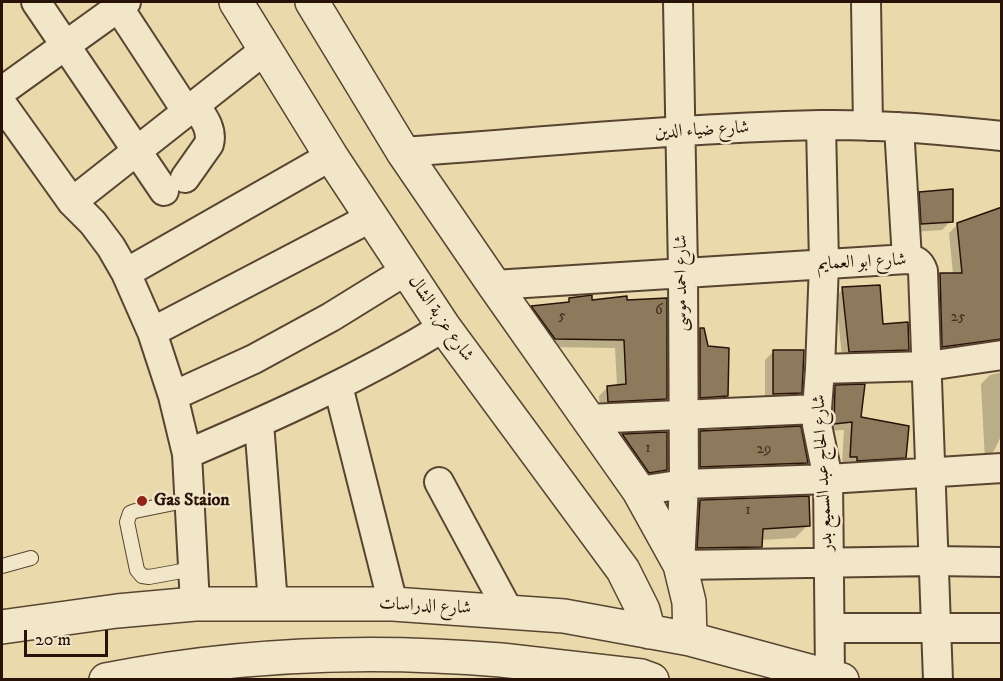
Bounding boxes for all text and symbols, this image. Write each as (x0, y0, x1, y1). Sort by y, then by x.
street label: شارع ضياء الدين (654, 118, 750, 144)
street label: شارع احمد موسى (671, 234, 693, 332)
street label: شارع ابو العمايم (817, 250, 907, 276)
street label: شارع عزبة الشال (402, 272, 478, 366)
house number: 6 (655, 302, 663, 320)
house number: 5 (558, 308, 566, 326)
house number: 25 (951, 309, 965, 327)
street label: شارع الحاج عبد السميع بدر (809, 394, 839, 552)
house number: 1 (645, 440, 651, 458)
house number: 29 (757, 441, 771, 459)
place label: Gas Staion (154, 490, 230, 512)
marker: Gas Staion (135, 494, 149, 508)
house number: 1 (745, 502, 751, 520)
street label: شارع الدراسات (378, 594, 472, 620)
scale bar (27, 618, 111, 656)
text: 20 m (35, 629, 71, 651)

